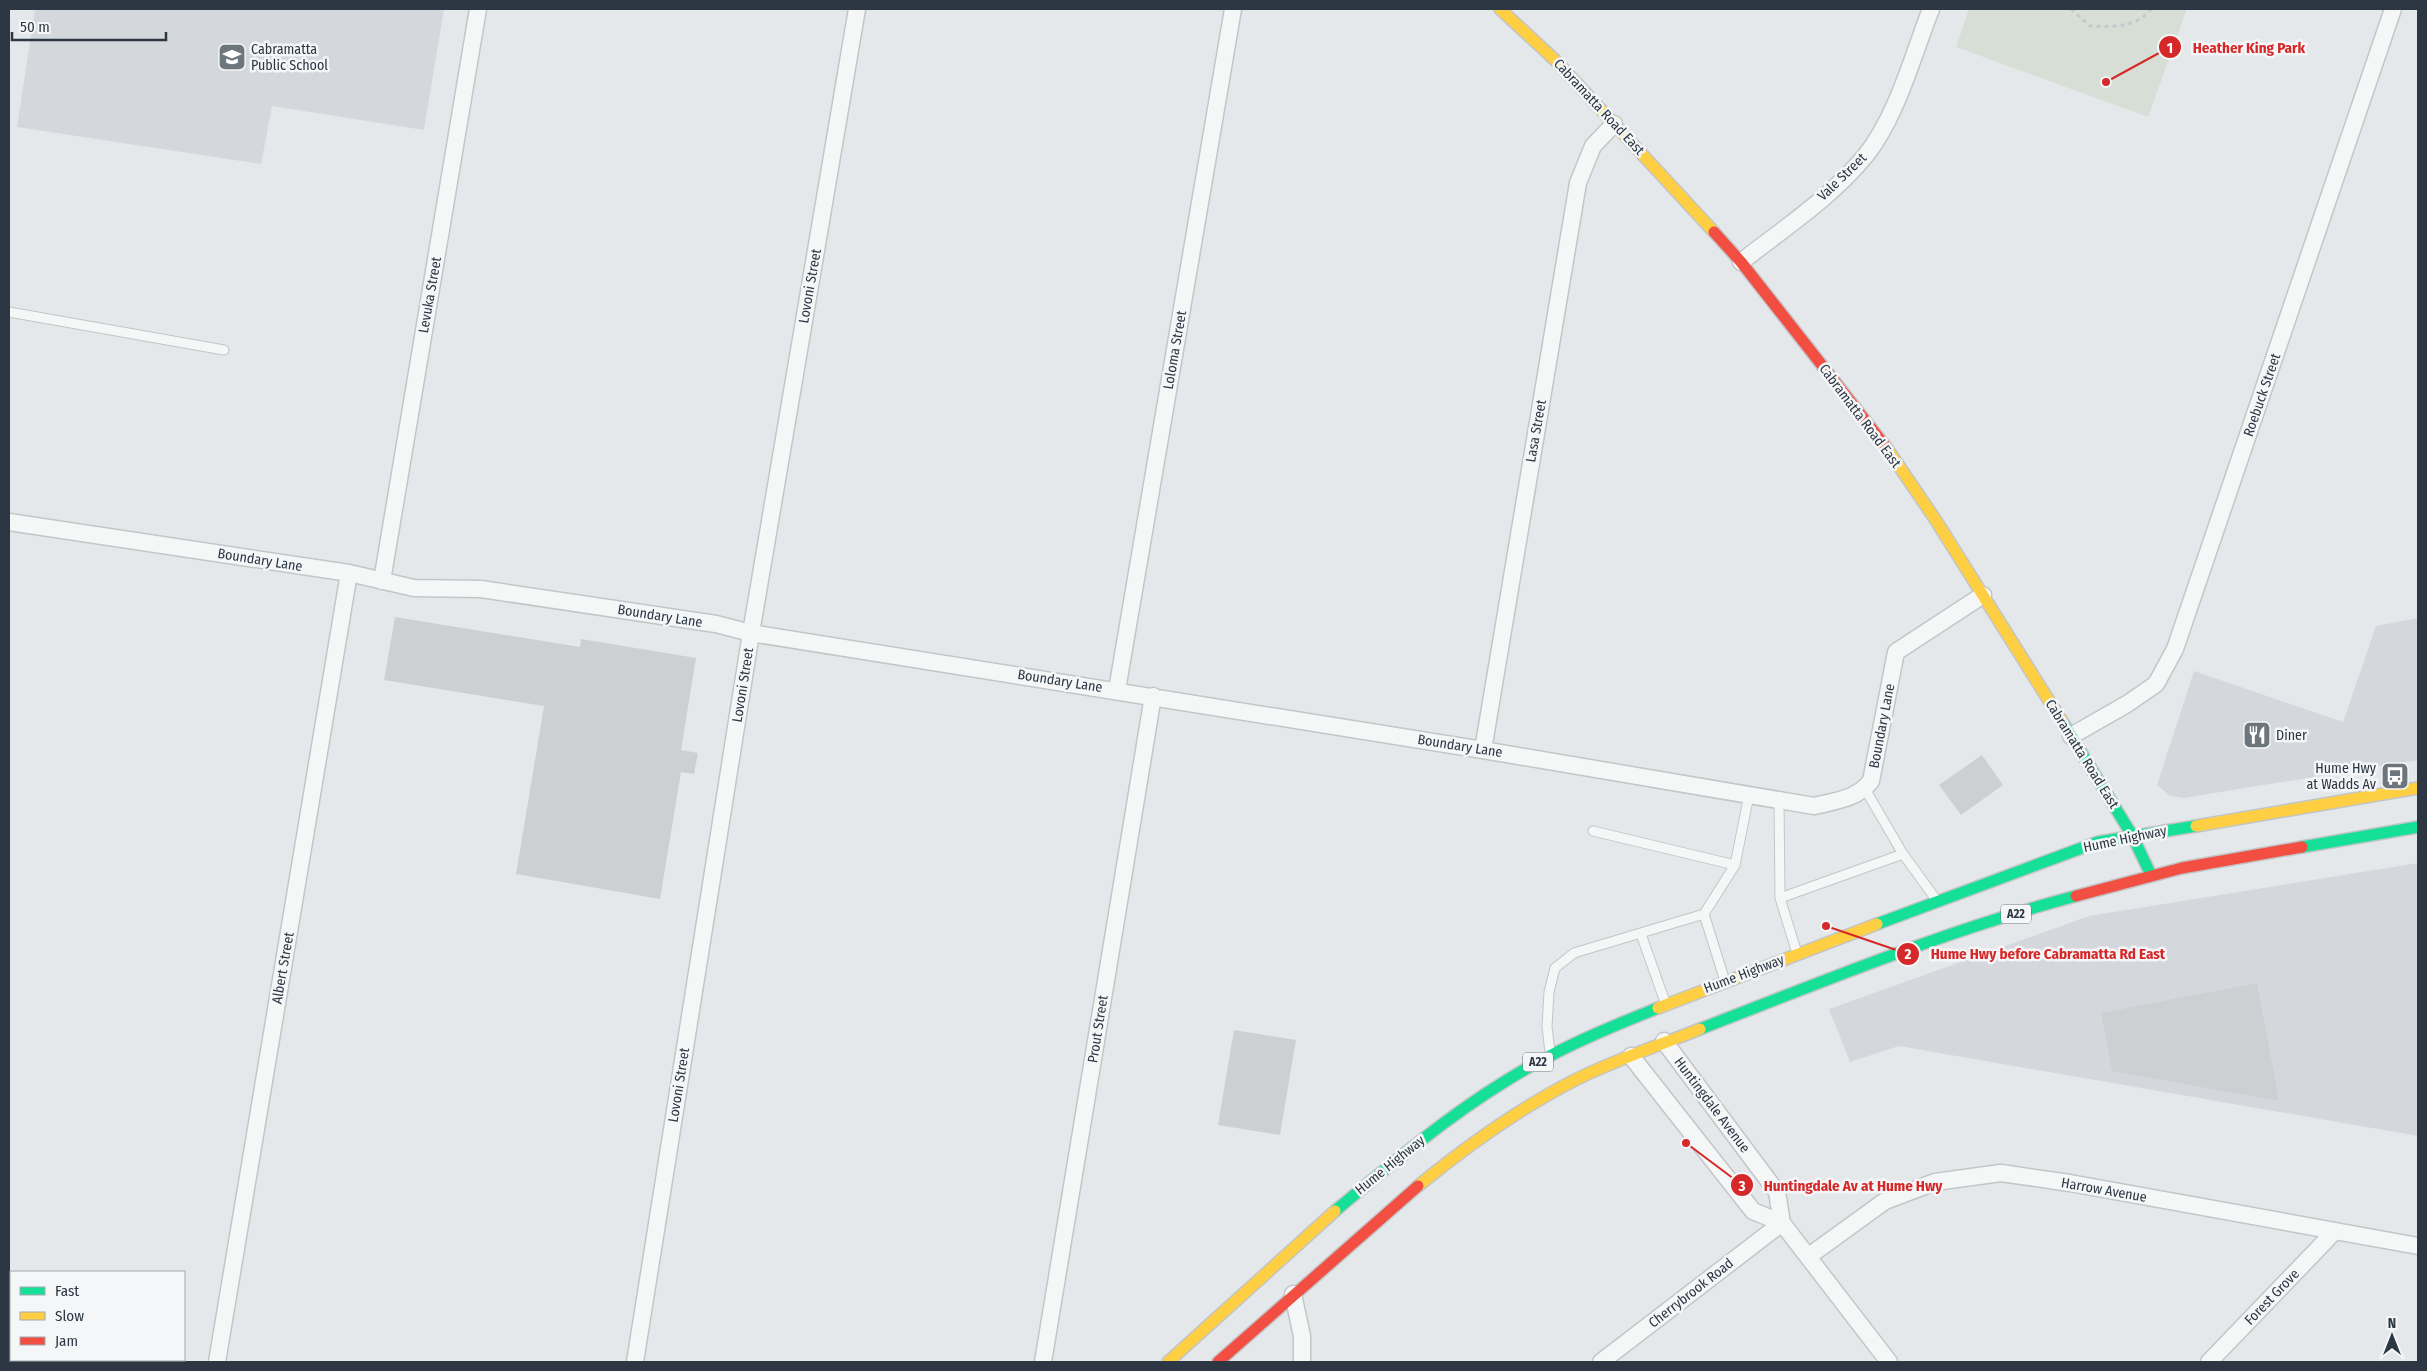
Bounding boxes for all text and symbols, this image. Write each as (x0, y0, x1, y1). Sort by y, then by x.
scale bar (12, 10, 166, 42)
text: 50 m (20, 18, 50, 36)
callout: Heather King Park (2157, 32, 2315, 62)
text: 1 (2167, 39, 2173, 57)
text: Heather King Park (2193, 39, 2306, 57)
place label: Cabramatta Public School (251, 41, 328, 74)
school or university icon: Cabramatta Public School (217, 42, 247, 72)
street label: Cabramatta Road East (1550, 55, 1648, 159)
street label: Vale Street (1814, 149, 1870, 204)
street label: Lovoni Street (795, 247, 825, 325)
street label: Levuka Street (415, 255, 445, 334)
street label: Loloma Street (1160, 309, 1190, 391)
street label: Roebuck Street (2240, 351, 2284, 439)
street label: Cabramatta Road East (1815, 361, 1905, 472)
street label: Lasa Street (1522, 398, 1550, 464)
street label: Boundary Lane (216, 545, 304, 575)
street label: Boundary Lane (616, 601, 704, 631)
street label: Lovoni Street (729, 646, 757, 724)
street label: Boundary Lane (1016, 666, 1104, 696)
street label: Boundary Lane (1865, 682, 1899, 770)
street label: Cabramatta Road East (2042, 696, 2123, 812)
restaurant icon: Diner (2242, 720, 2272, 750)
place label: Diner (2276, 727, 2307, 744)
street label: Boundary Lane (1416, 731, 1504, 761)
place label: Hume Hwy at Wadds Av (2306, 760, 2377, 793)
bus stop icon: Hume Hwy at Wadds Av (2380, 761, 2410, 791)
street label: Hume Highway (2082, 822, 2169, 856)
road number: A22 (2001, 904, 2031, 924)
street label: Albert Street (268, 930, 298, 1005)
callout: Hume Hwy before Cabramatta Rd East (1896, 939, 2175, 969)
text: 2 (1904, 945, 1912, 963)
text: Hume Hwy before Cabramatta Rd East (1931, 945, 2166, 963)
street label: Hume Highway (1701, 951, 1787, 997)
street label: Prout Street (1084, 993, 1112, 1064)
street label: Lovoni Street (665, 1046, 693, 1124)
road number: A22 (1523, 1052, 1553, 1072)
street label: Huntingdale Avenue (1671, 1054, 1753, 1156)
street label: Hume Highway (1352, 1131, 1429, 1198)
callout: Huntingdale Av at Hume Hwy (1729, 1170, 1953, 1200)
street label: Harrow Avenue (2060, 1174, 2148, 1206)
text: 3 (1737, 1177, 1746, 1195)
text: Huntingdale Av at Hume Hwy (1764, 1177, 1943, 1195)
street label: Cherrybrook Road (1645, 1255, 1737, 1331)
street label: Forest Grove (2241, 1265, 2303, 1329)
legend (10, 1271, 185, 1361)
text: Fast (55, 1282, 79, 1300)
text: Slow (55, 1307, 84, 1325)
north arrow (2367, 1311, 2417, 1361)
text: N (2388, 1315, 2396, 1332)
text: Jam (55, 1332, 78, 1350)

